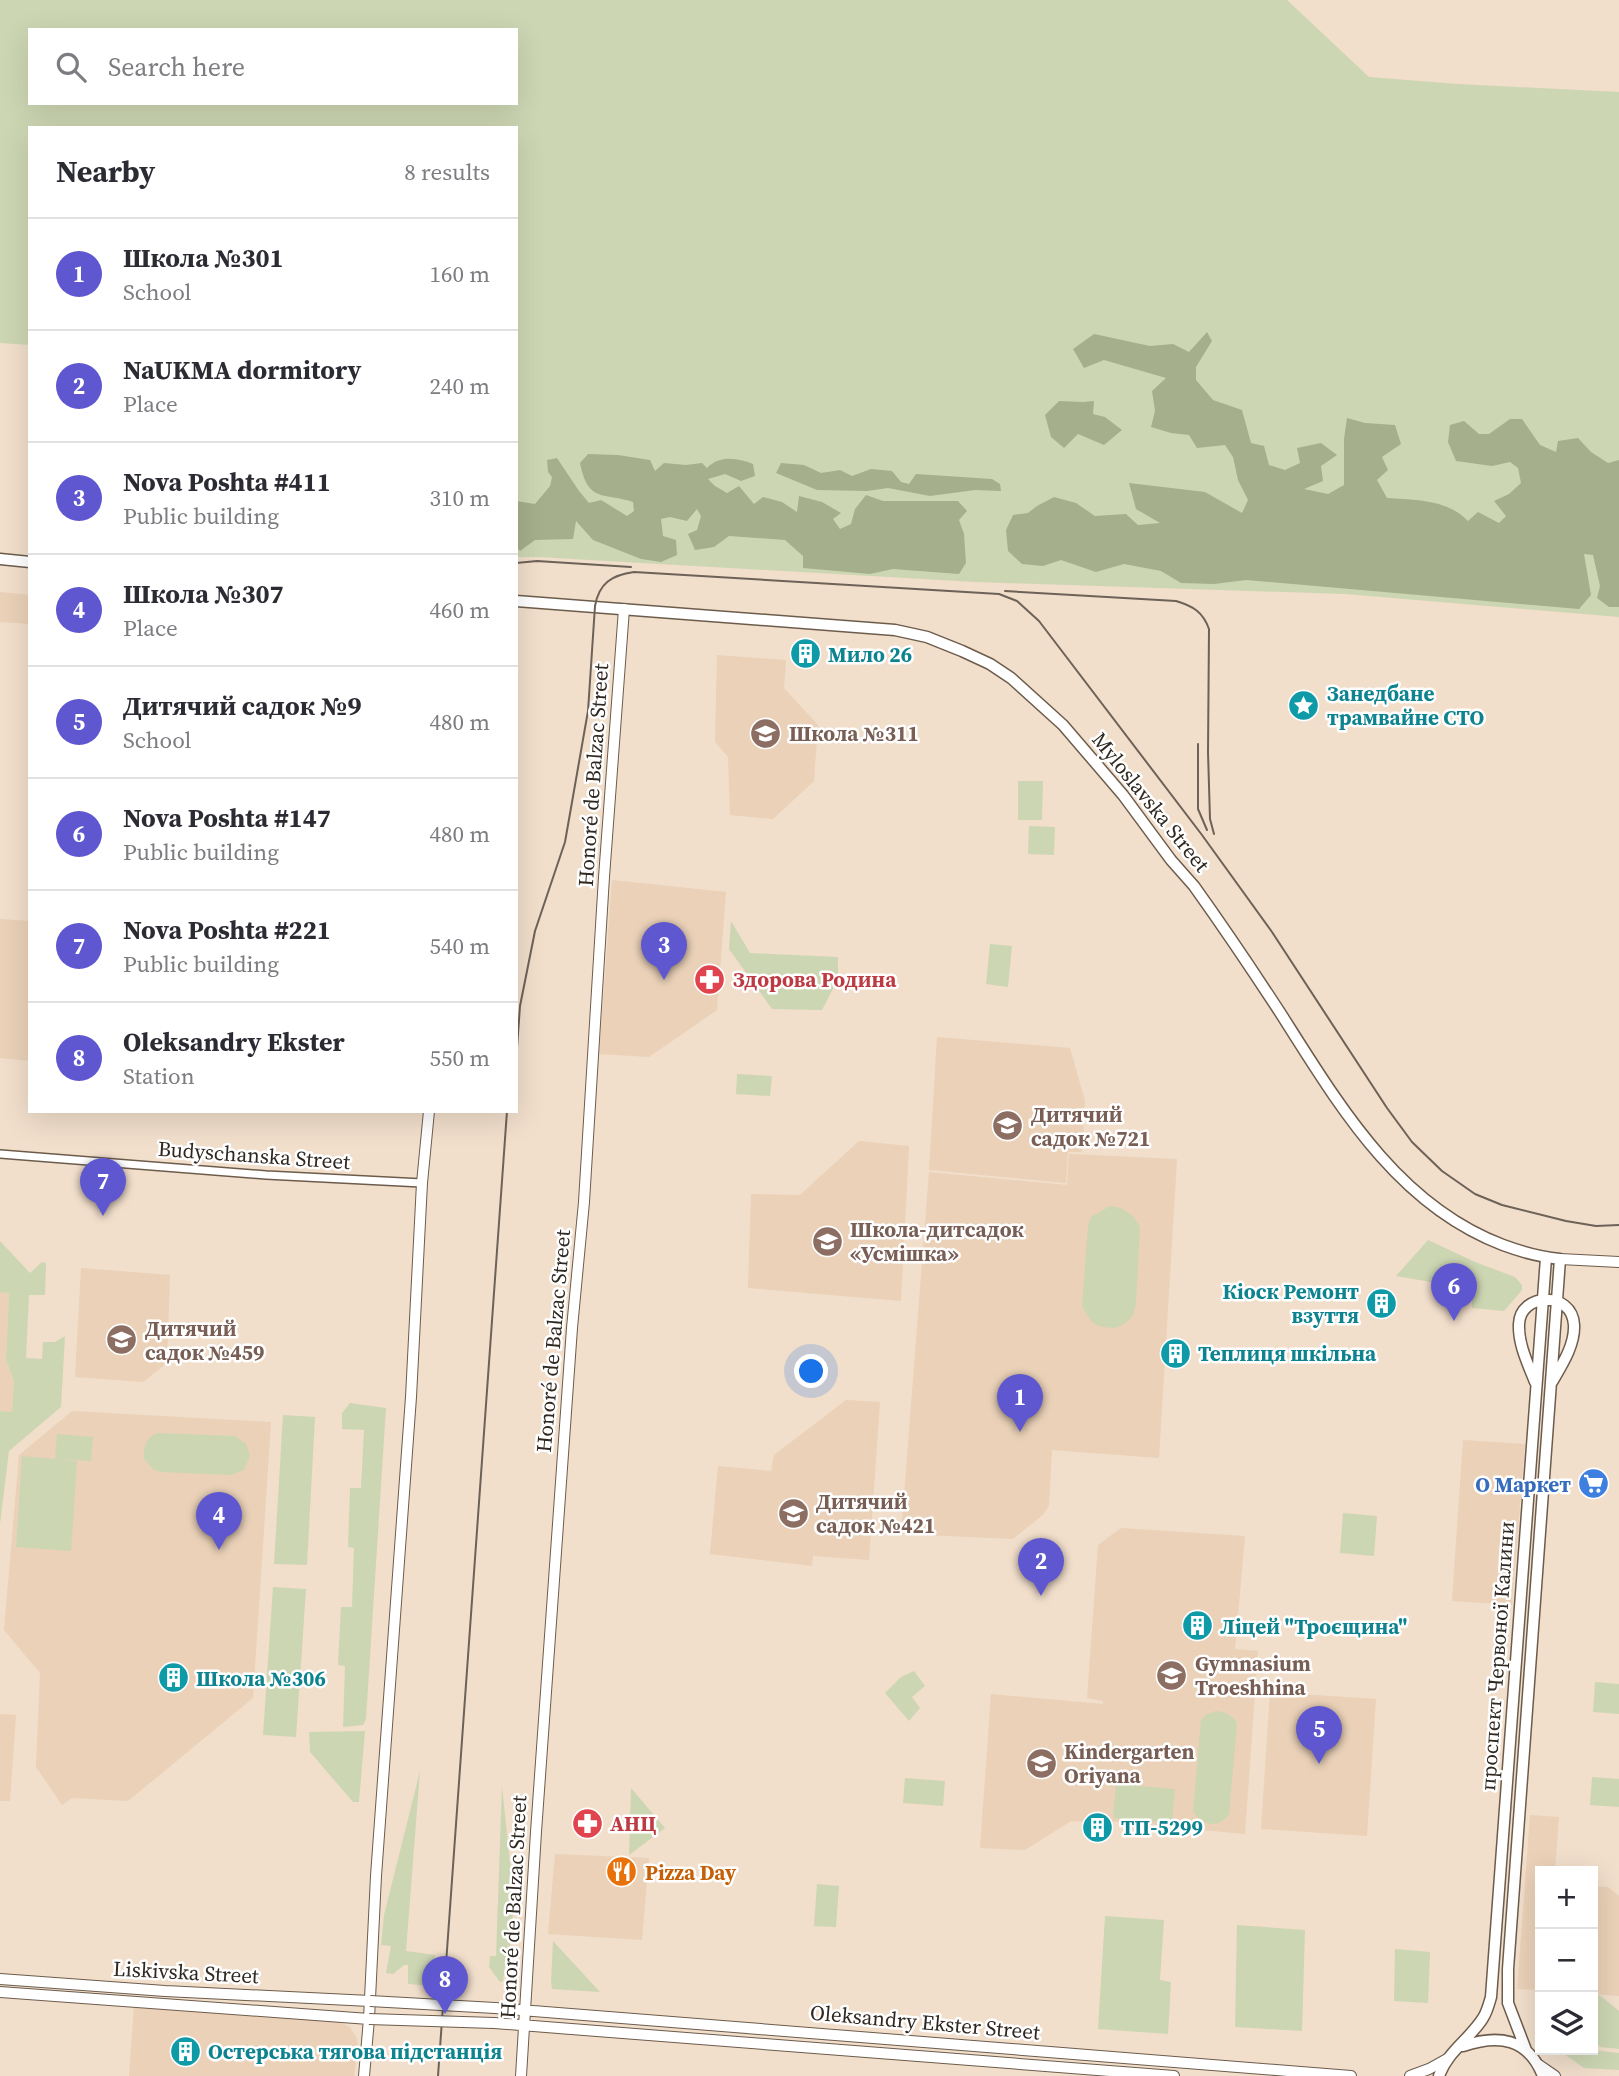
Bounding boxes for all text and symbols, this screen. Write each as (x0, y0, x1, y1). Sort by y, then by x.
search box (28, 28, 518, 105)
icon: search (52, 48, 90, 86)
text: Search here (108, 49, 245, 85)
text: Nearby (56, 151, 155, 192)
text: 8 results (404, 156, 490, 188)
text: Школа №301 (123, 240, 284, 276)
text: 1 (73, 258, 85, 290)
text: 160 m (429, 258, 490, 290)
text: School (123, 276, 191, 308)
text: NaUKMA dormitory (123, 352, 361, 388)
text: 2 (73, 370, 85, 402)
text: 240 m (429, 370, 490, 402)
text: Place (123, 388, 178, 420)
text: Nova Poshta #411 (123, 464, 331, 500)
text: 3 (73, 482, 85, 514)
text: 310 m (429, 482, 490, 514)
text: Public building (123, 500, 279, 532)
text: Школа №307 (123, 576, 284, 612)
text: 4 (73, 594, 85, 626)
text: 460 m (429, 594, 490, 626)
text: Place (123, 612, 178, 644)
building icon: Мило 26 (788, 637, 822, 671)
place label: Мило 26 (828, 640, 912, 669)
street label: Honoré de Balzac Street (571, 662, 615, 888)
place label: Занедбане трамвайне СТО (1327, 679, 1484, 732)
text: Дитячий садок №9 (123, 688, 361, 724)
place icon: Занедбане трамвайне СТО (1287, 688, 1321, 722)
text: 5 (73, 706, 85, 738)
text: 480 m (429, 706, 490, 738)
school or university icon: Школа №311 (749, 716, 783, 750)
place label: Школа №311 (789, 719, 919, 748)
text: School (123, 724, 191, 756)
street label: Myloslavska Street (1086, 726, 1217, 878)
text: Nova Poshta #147 (123, 800, 331, 836)
text: 6 (73, 818, 85, 850)
text: 480 m (429, 818, 490, 850)
text: Public building (123, 836, 279, 868)
text: Nova Poshta #221 (123, 912, 331, 948)
pin: 3 (641, 922, 687, 980)
text: 7 (73, 930, 85, 962)
text: 540 m (429, 930, 490, 962)
text: Public building (123, 948, 279, 980)
pharmacy icon: Здорова Родина (693, 962, 727, 996)
place label: Здорова Родина (733, 965, 897, 994)
text: Oleksandry Ekster (123, 1024, 345, 1060)
text: 8 (73, 1042, 85, 1074)
text: 550 m (429, 1042, 490, 1074)
text: Station (123, 1060, 195, 1092)
place label: Дитячий садок №721 (1031, 1100, 1150, 1153)
school or university icon: Дитячий садок №721 (991, 1109, 1025, 1143)
street label: Budyschanska Street (157, 1134, 351, 1176)
pin: 7 (80, 1158, 126, 1216)
place label: Школа-дитсадок «Усмішка» (850, 1215, 1025, 1268)
school or university icon: Школа-дитсадок «Усмішка» (810, 1224, 844, 1258)
street label: Honoré de Balzac Street (529, 1228, 577, 1454)
pin: 6 (1431, 1263, 1477, 1321)
place label: Кіоск Ремонт взуття (1223, 1277, 1359, 1330)
building icon: Кіоск Ремонт взуття (1365, 1286, 1399, 1320)
place label: Дитячий садок №459 (145, 1314, 264, 1367)
school or university icon: Дитячий садок №459 (105, 1323, 139, 1357)
building icon: Теплиця шкільна (1158, 1336, 1192, 1370)
place label: Теплиця шкільна (1198, 1339, 1377, 1368)
your location (794, 1354, 828, 1388)
pin: 1 (997, 1374, 1043, 1432)
supermarket icon: О Маркет (1577, 1467, 1611, 1501)
place label: О Маркет (1475, 1470, 1571, 1499)
place label: Дитячий садок №421 (816, 1487, 935, 1540)
pin: 4 (196, 1492, 242, 1550)
school or university icon: Дитячий садок №421 (776, 1496, 810, 1530)
street label: проспект Червоної Калини (1473, 1520, 1521, 1792)
pin: 2 (1018, 1538, 1064, 1596)
building icon: Ліцей "Троєщина" (1180, 1609, 1214, 1643)
place label: Ліцей "Троєщина" (1220, 1612, 1408, 1641)
place label: Gymnasium Troeshhina (1195, 1649, 1311, 1702)
school or university icon: Gymnasium Troeshhina (1155, 1658, 1189, 1692)
building icon: Школа №306 (156, 1661, 190, 1695)
place label: Школа №306 (196, 1664, 326, 1693)
pin: 5 (1296, 1706, 1342, 1764)
place label: Kindergarten Oriyana (1064, 1737, 1194, 1790)
school or university icon: Kindergarten Oriyana (1024, 1746, 1058, 1780)
street label: Honoré de Balzac Street (493, 1794, 533, 2019)
pharmacy icon: АНЦ (570, 1806, 604, 1840)
place label: АНЦ (610, 1809, 656, 1838)
building icon: ТП-5299 (1081, 1810, 1115, 1844)
place label: ТП-5299 (1121, 1813, 1203, 1842)
restaurant icon: Pizza Day (605, 1855, 639, 1889)
place label: Pizza Day (645, 1858, 737, 1887)
map controls (1535, 1866, 1598, 2055)
button: + (1535, 1866, 1598, 1929)
button: − (1535, 1929, 1598, 1992)
street label: Liskivska Street (112, 1954, 260, 1990)
pin: 8 (422, 1956, 468, 2014)
button: layers (1535, 1992, 1598, 2055)
street label: Oleksandry Ekster Street (809, 1998, 1041, 2047)
building icon: Остерська тягова пiдстанцiя (168, 2034, 202, 2068)
place label: Остерська тягова пiдстанцiя (208, 2037, 502, 2066)

